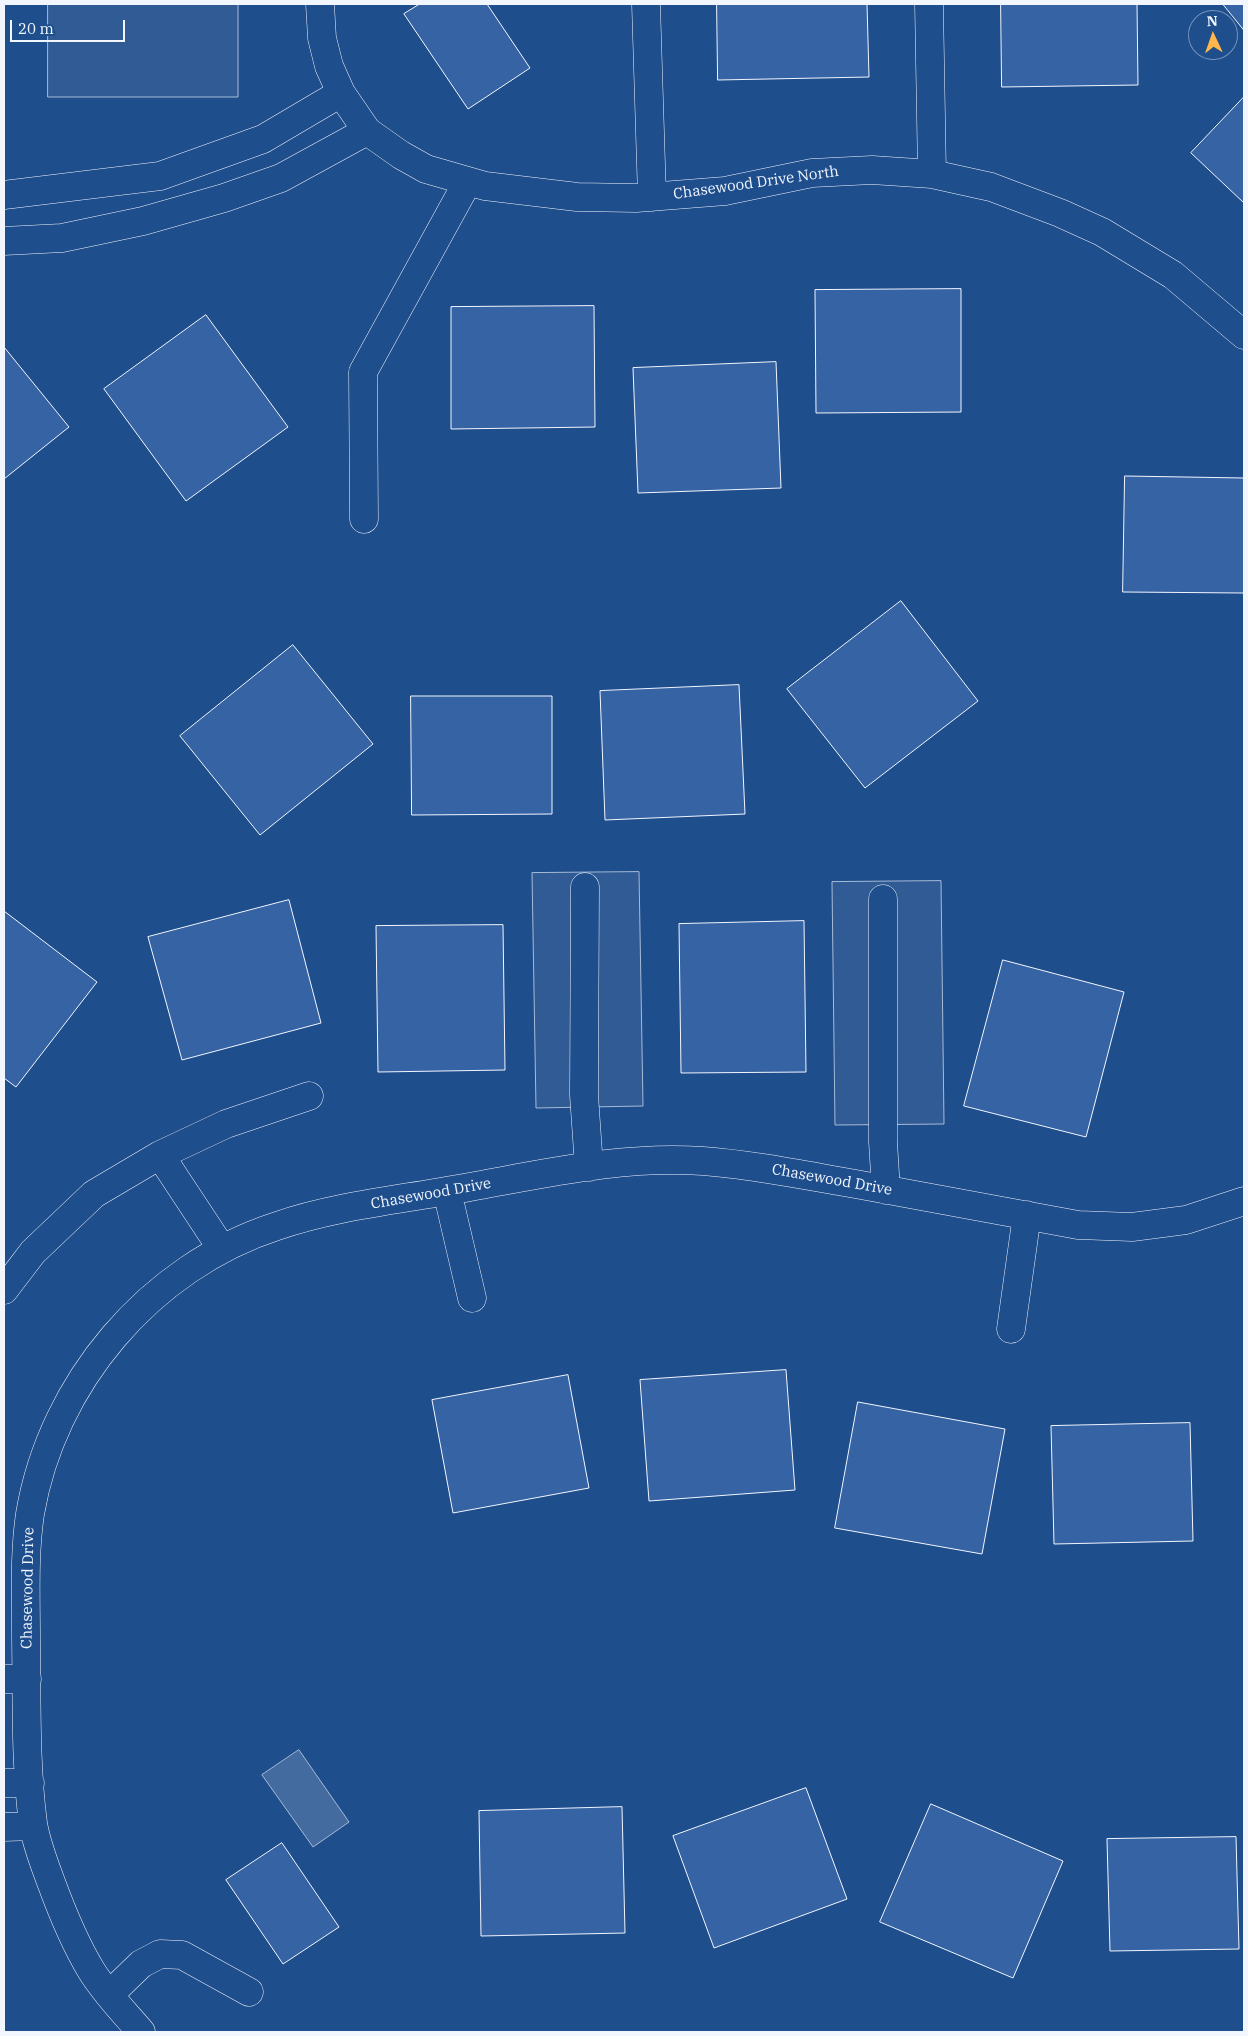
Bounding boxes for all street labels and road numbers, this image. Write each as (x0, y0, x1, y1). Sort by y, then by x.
street label: Chasewood Drive North (672, 162, 840, 204)
street label: Chasewood Drive (770, 1161, 894, 1199)
street label: Chasewood Drive (369, 1175, 493, 1213)
street label: Chasewood Drive (18, 1527, 38, 1649)

